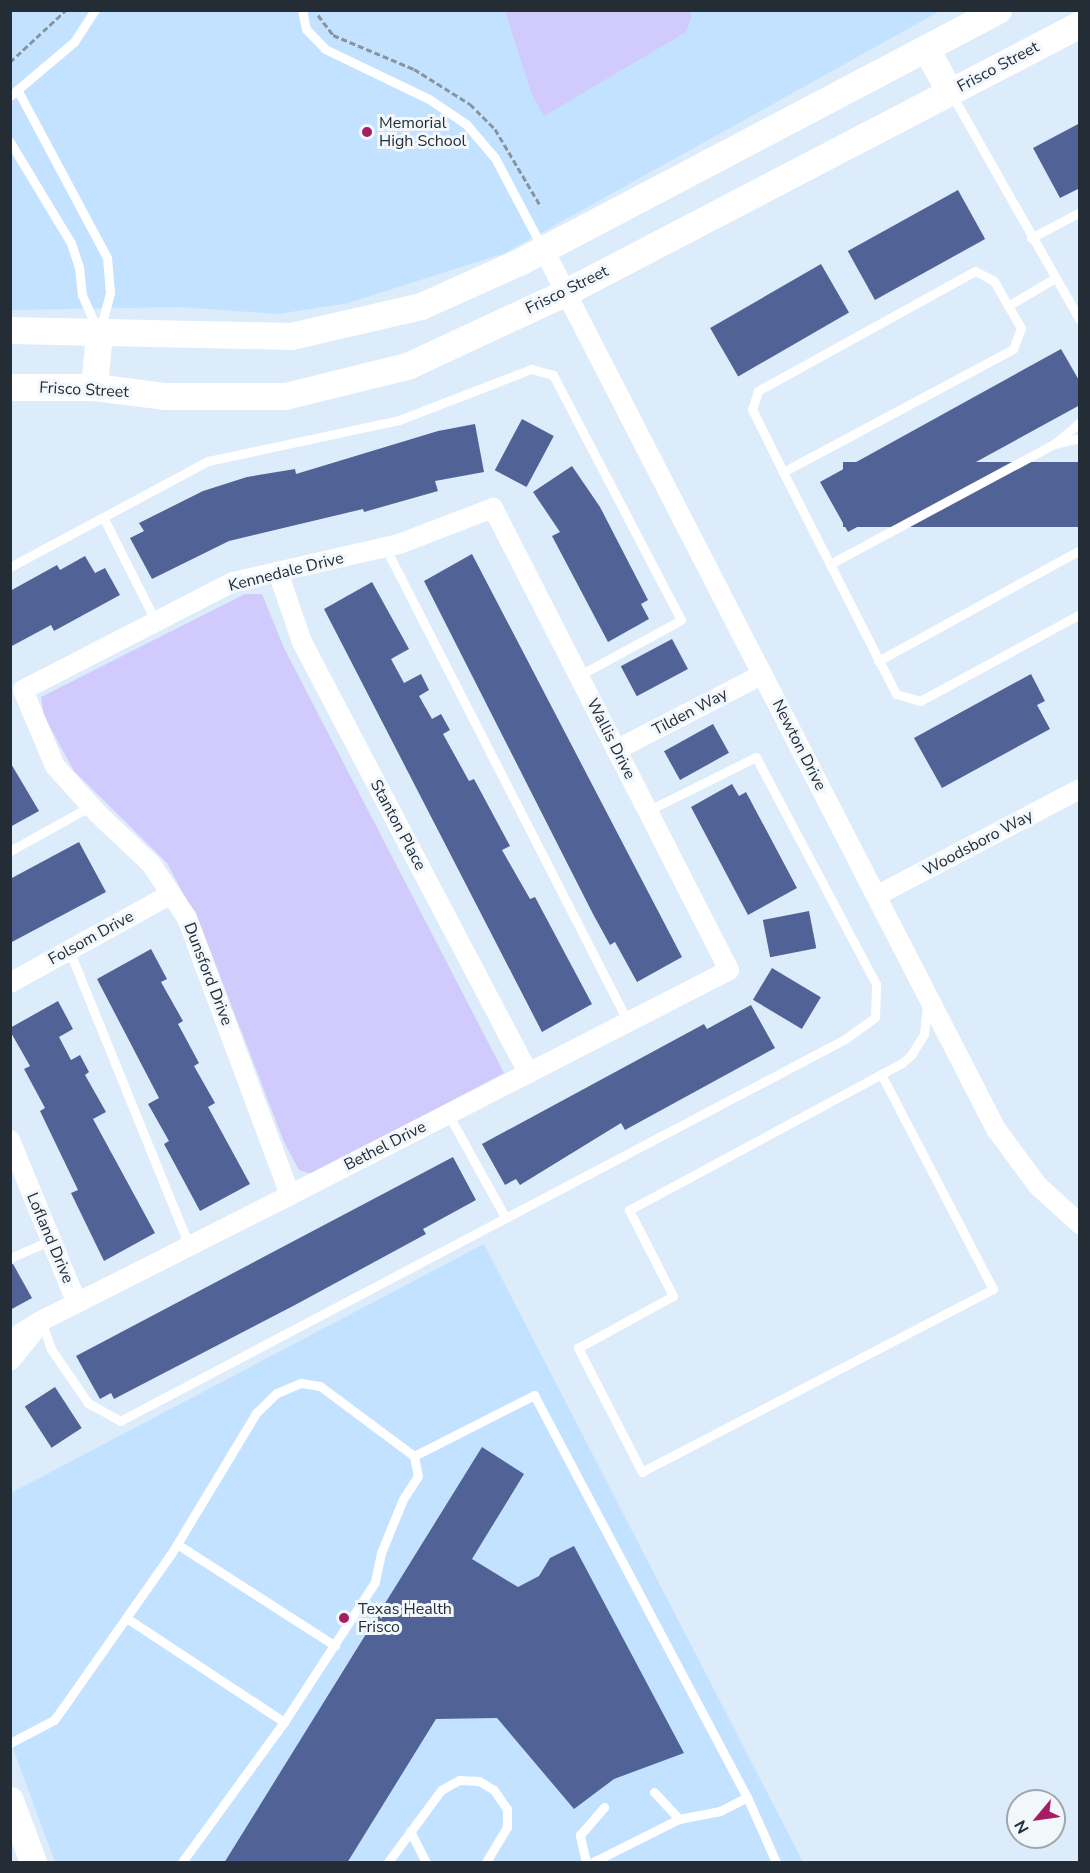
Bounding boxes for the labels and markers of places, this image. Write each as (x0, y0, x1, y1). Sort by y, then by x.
place label: Memorial High School (379, 113, 466, 151)
marker: Memorial High School (360, 125, 374, 139)
place label: Texas Health Frisco (358, 1599, 452, 1637)
marker: Texas Health Frisco (335, 1609, 353, 1627)

